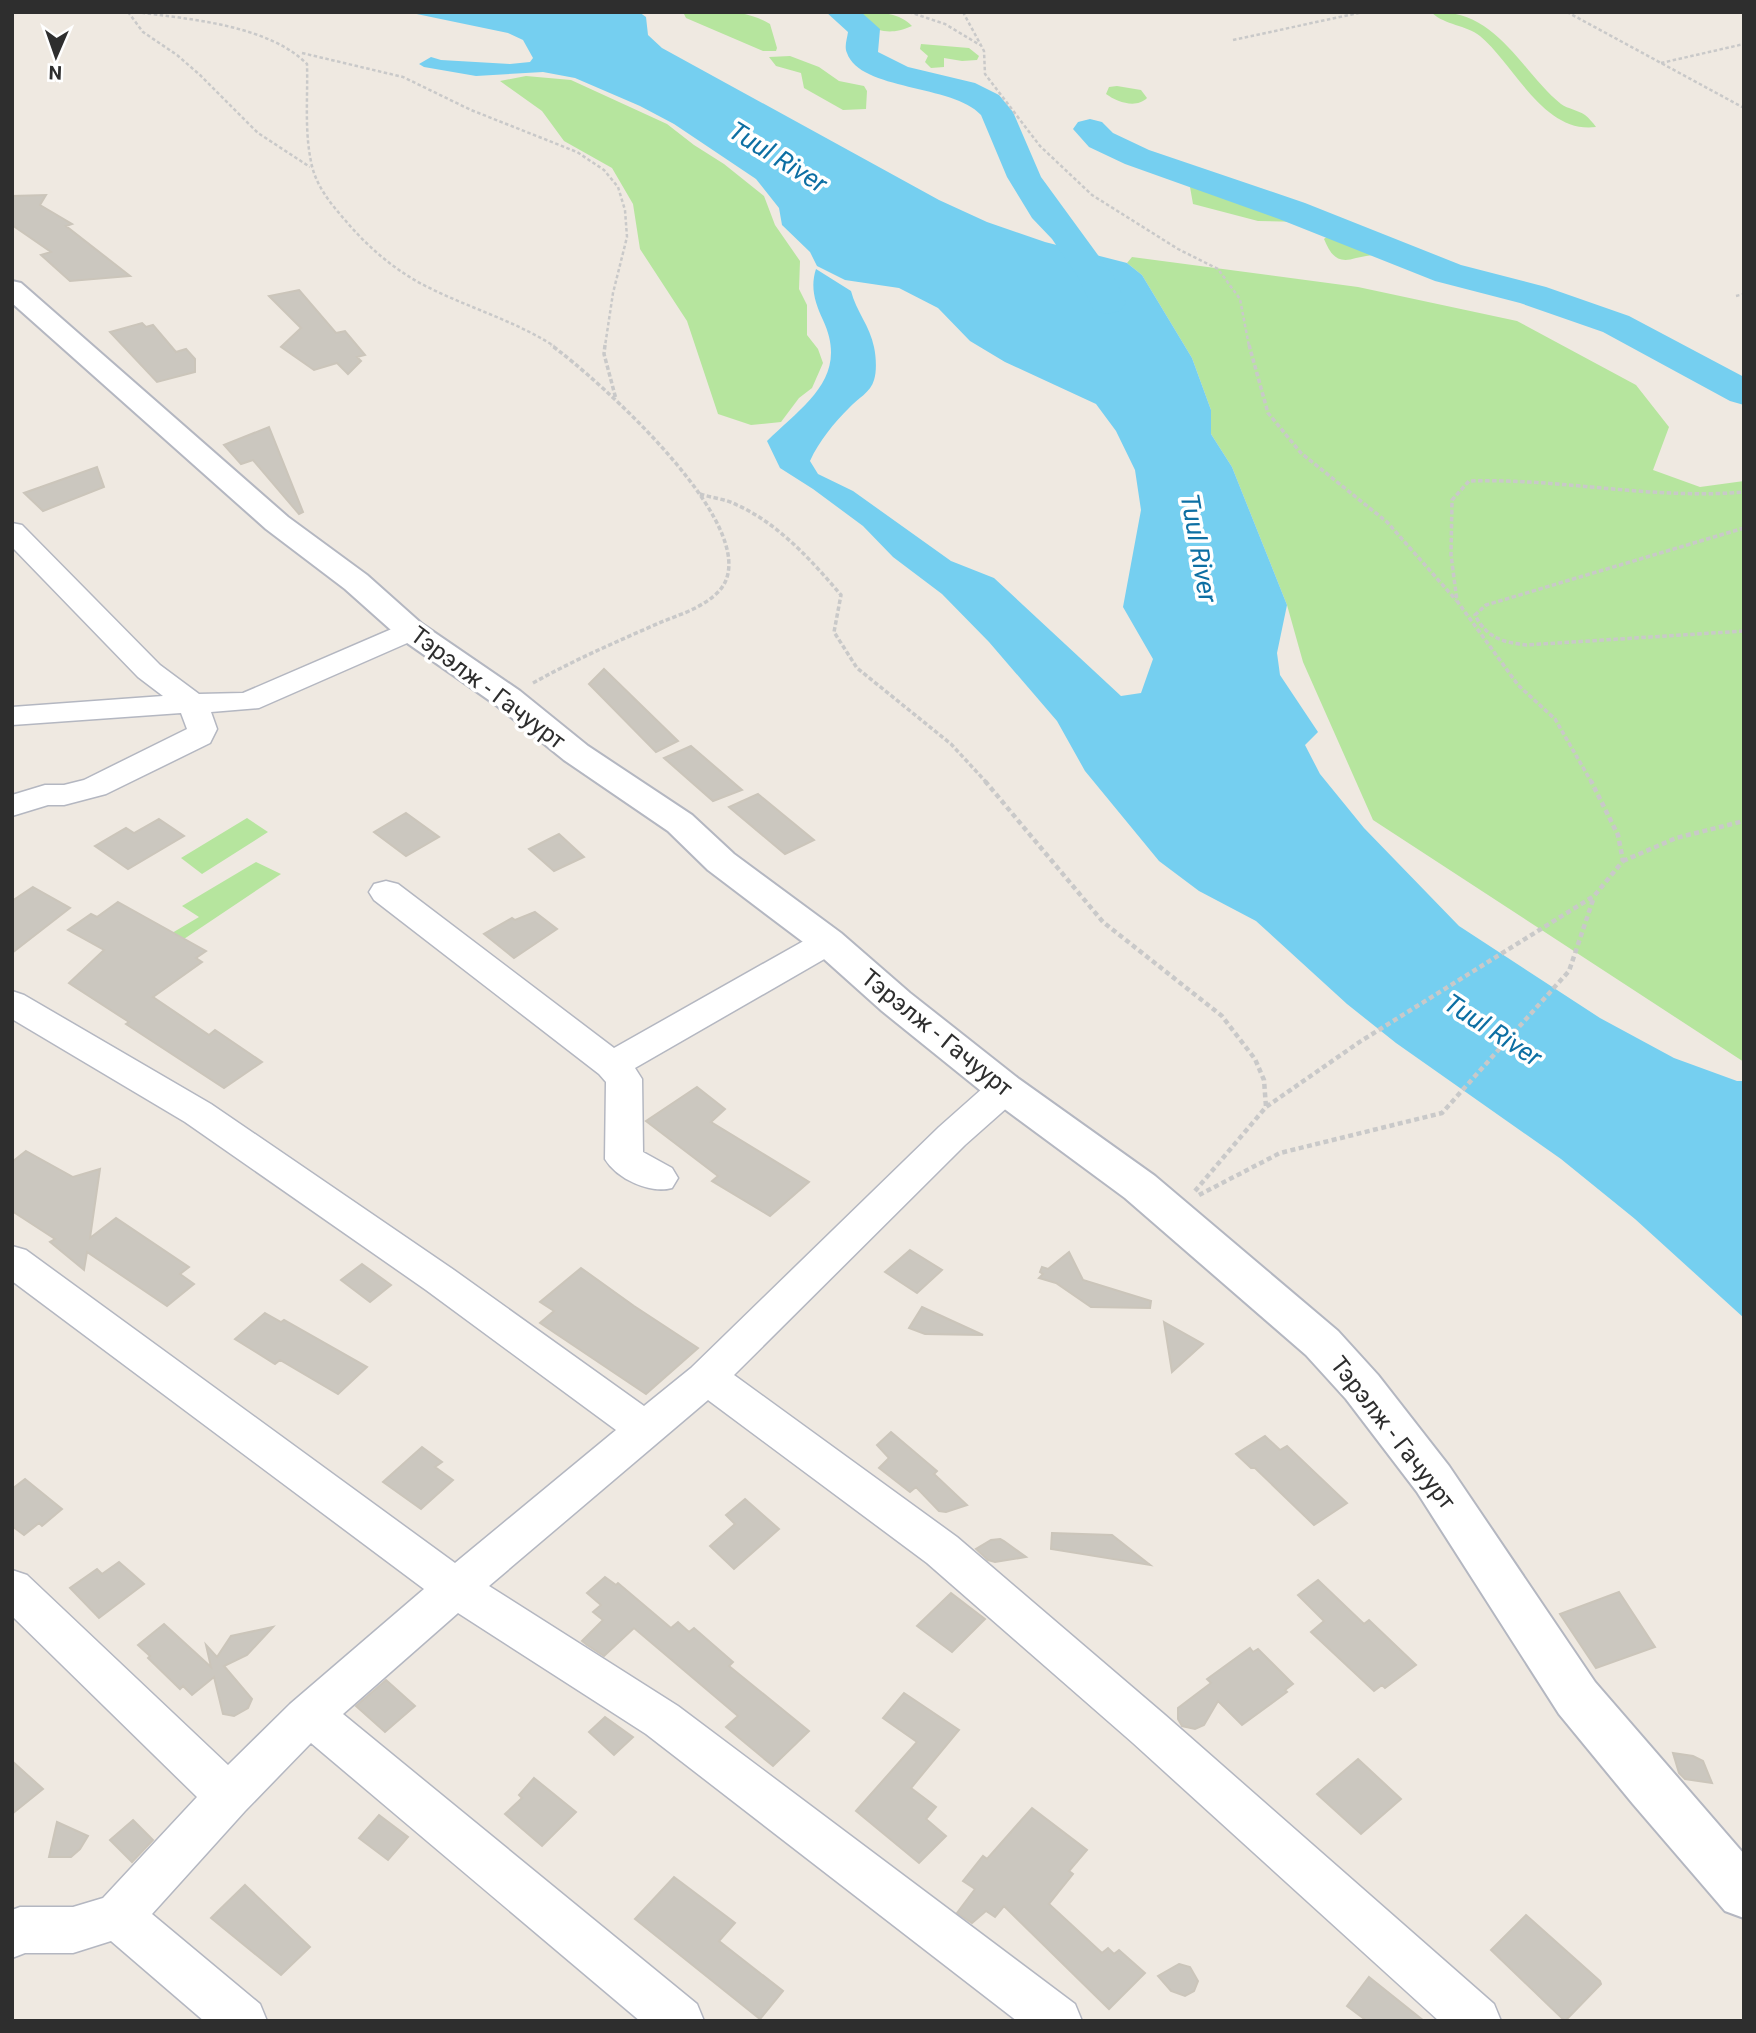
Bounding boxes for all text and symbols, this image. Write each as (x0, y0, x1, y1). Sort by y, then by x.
north arrow (21, 21, 91, 91)
text: N (48, 61, 63, 84)
water label: Tuul River (723, 115, 834, 200)
water label: Tuul River (1175, 491, 1224, 606)
street label: Тэрэлж - Гачуурт (405, 621, 571, 756)
street label: Тэрэлж - Гачуурт (856, 963, 1019, 1103)
water label: Tuul River (1439, 988, 1548, 1073)
street label: Тэрэлж - Гачуурт (1325, 1351, 1462, 1515)

